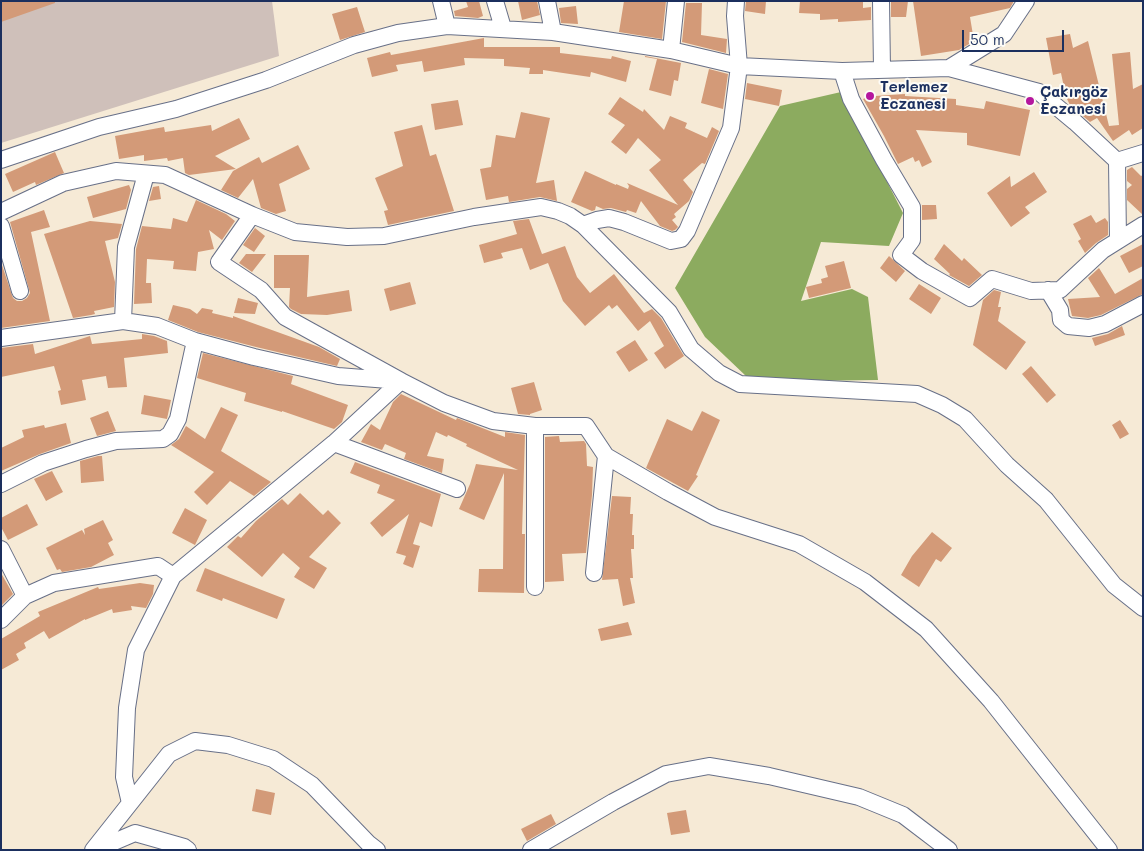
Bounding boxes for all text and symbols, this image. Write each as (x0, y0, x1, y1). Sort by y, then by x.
scale bar (964, 20, 1066, 52)
text: 50 m (970, 29, 1005, 49)
place label: Terlemez Eczanesi (880, 78, 948, 113)
place label: Çakırgöz Eczanesi (1040, 83, 1108, 118)
marker: Terlemez Eczanesi (864, 90, 876, 102)
marker: Çakırgöz Eczanesi (1024, 95, 1036, 107)

